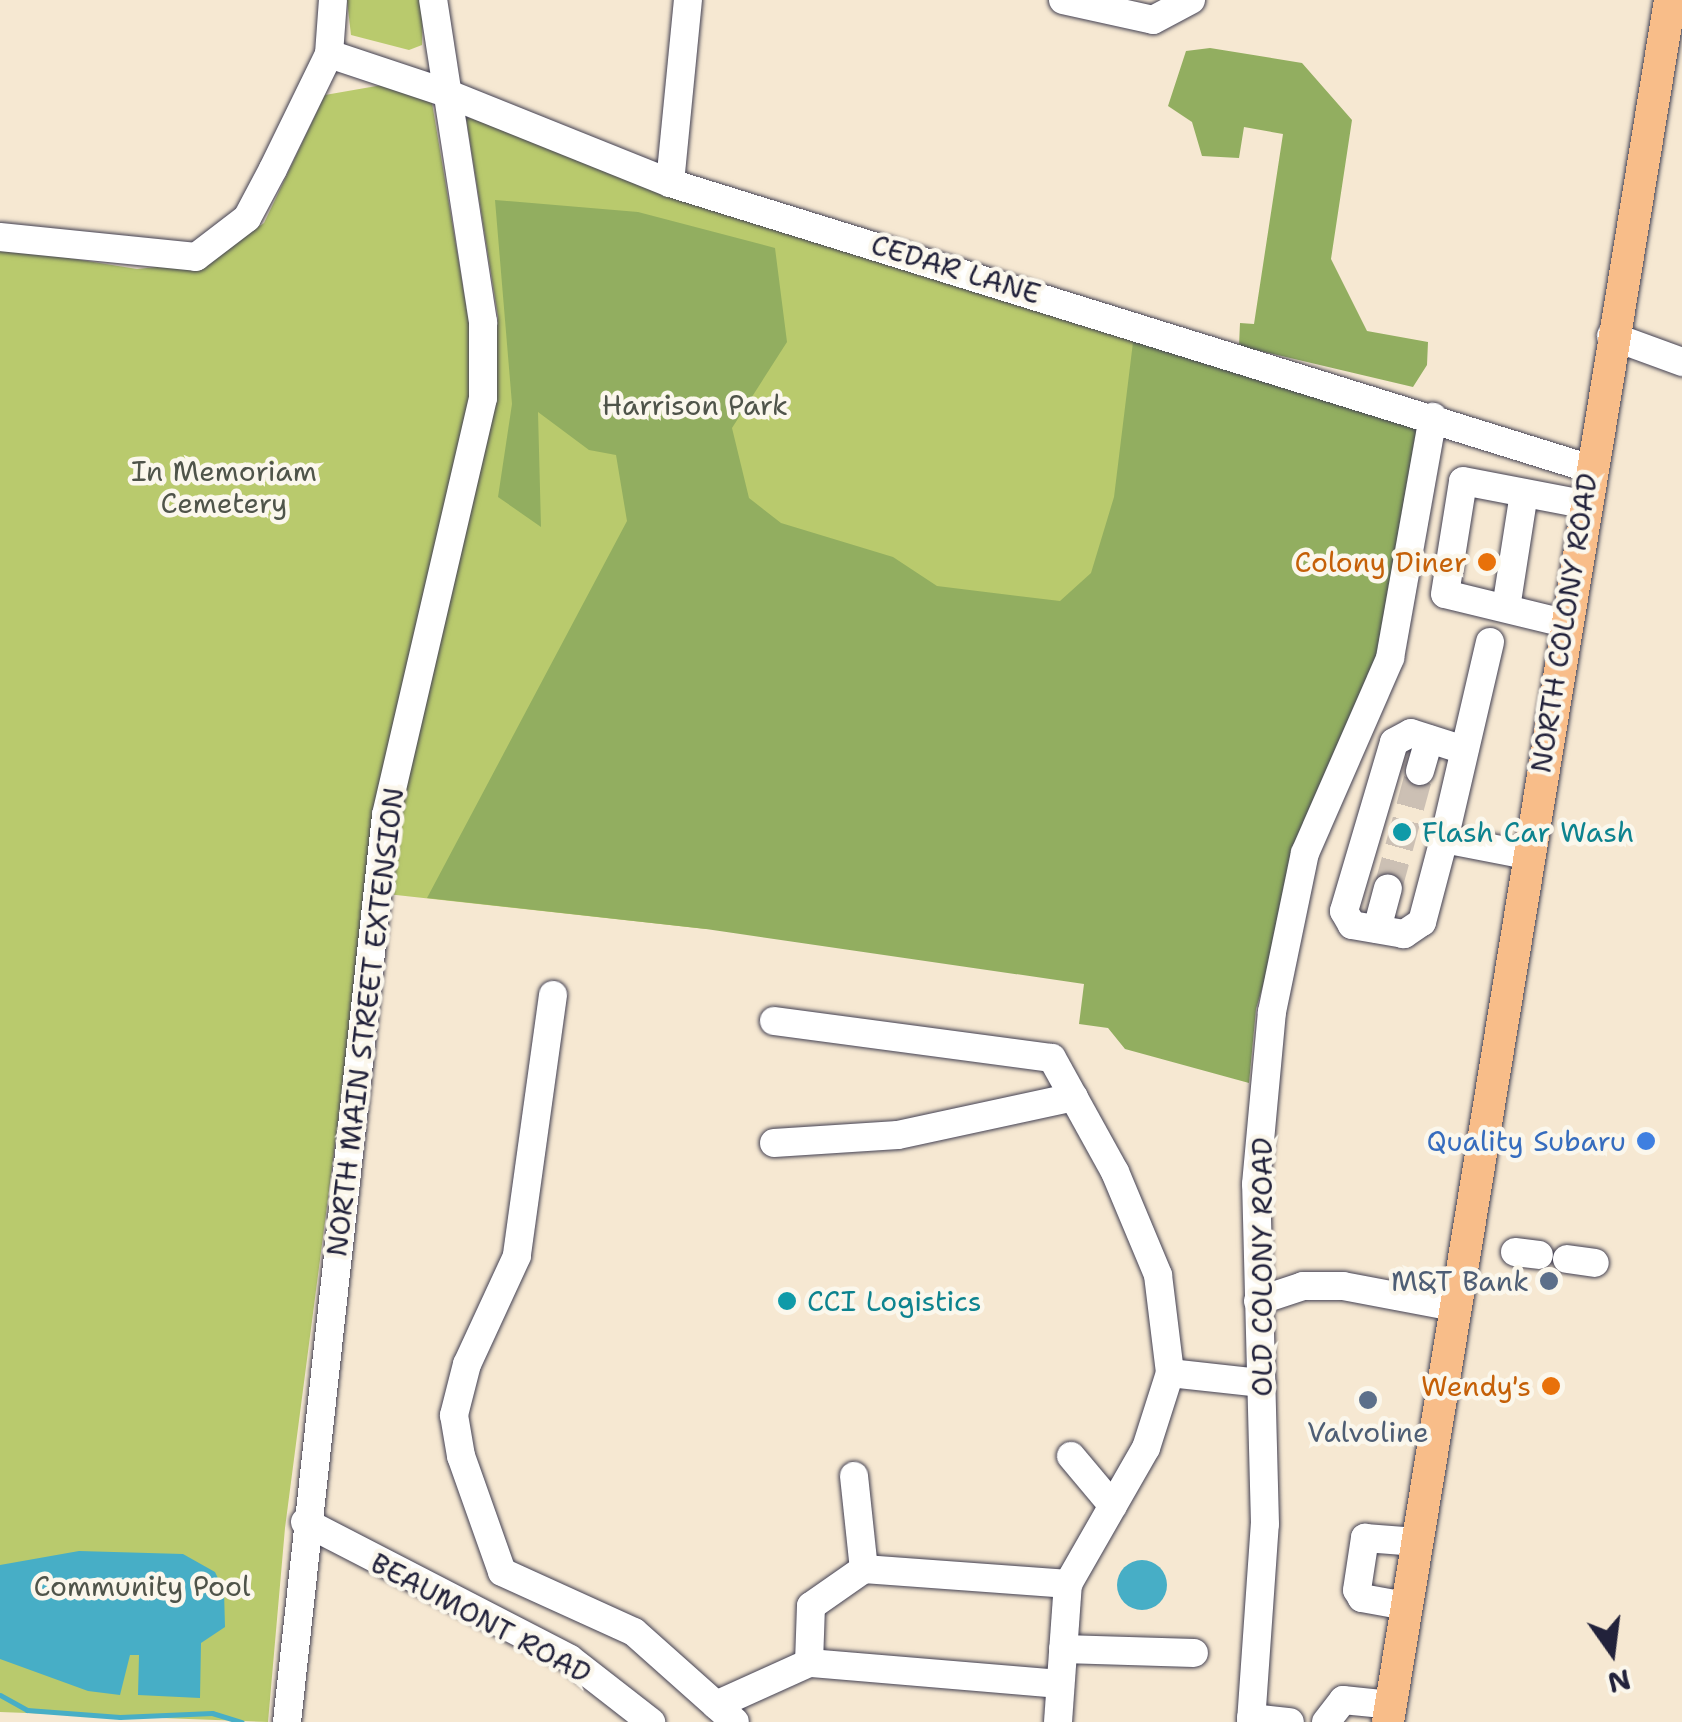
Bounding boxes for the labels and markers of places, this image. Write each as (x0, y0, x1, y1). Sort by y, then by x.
place label: Colony Diner (1294, 545, 1467, 579)
marker: Colony Diner (1476, 551, 1498, 573)
place label: Flash Car Wash (1422, 815, 1634, 849)
marker: Flash Car Wash (1391, 821, 1413, 843)
place label: Quality Subaru (1426, 1124, 1626, 1158)
marker: Quality Subaru (1635, 1130, 1657, 1152)
place label: M&T Bank (1391, 1264, 1529, 1298)
marker: M&T Bank (1538, 1270, 1560, 1292)
place label: CCI Logistics (807, 1284, 982, 1318)
marker: CCI Logistics (776, 1290, 798, 1312)
place label: Wendy's (1421, 1369, 1531, 1403)
marker: Wendy's (1540, 1375, 1562, 1397)
marker: Valvoline (1357, 1389, 1379, 1411)
place label: Valvoline (1307, 1415, 1429, 1449)

